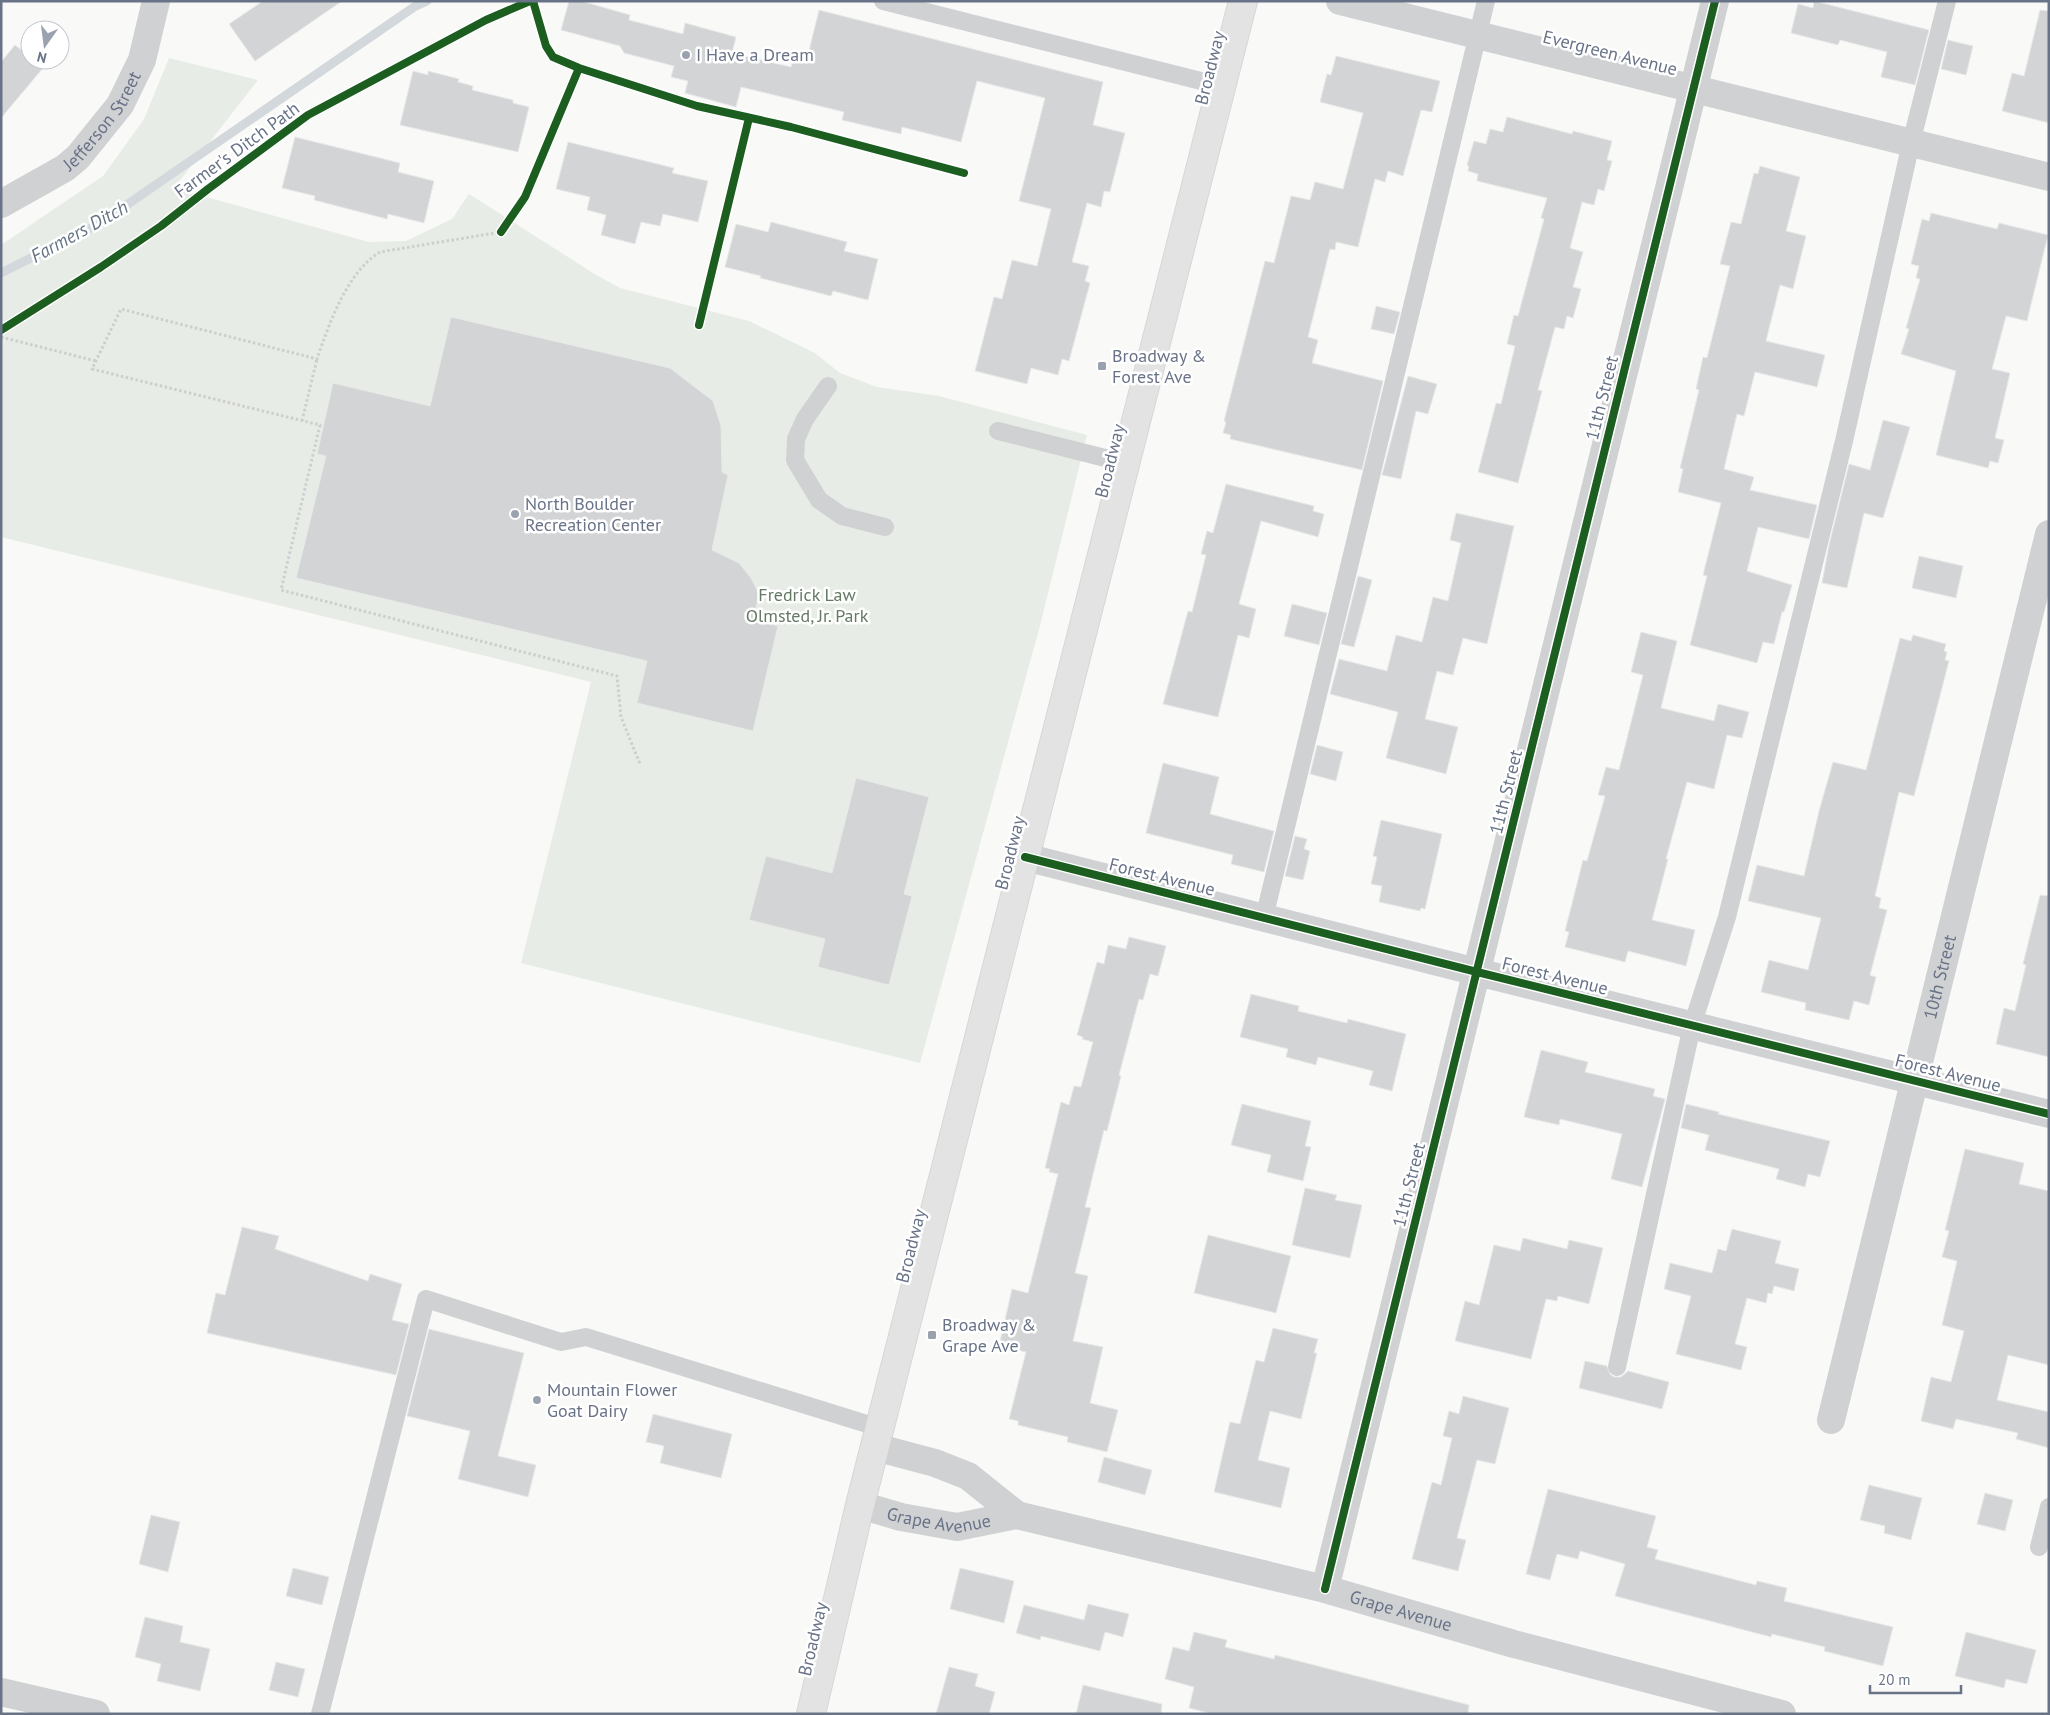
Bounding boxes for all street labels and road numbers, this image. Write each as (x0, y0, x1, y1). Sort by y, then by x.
street label: Evergreen Avenue (1541, 25, 1680, 80)
street label: Broadway (1189, 28, 1230, 107)
street label: Jefferson Street (57, 67, 146, 176)
street label: Farmer's Ditch Path (170, 96, 304, 203)
street label: 11th Street (1580, 353, 1623, 443)
street label: Broadway (1089, 421, 1130, 500)
street label: 11th Street (1484, 747, 1527, 837)
street label: Broadway (989, 813, 1030, 892)
street label: Forest Avenue (1107, 852, 1217, 901)
street label: 10th Street (1918, 932, 1961, 1022)
street label: Forest Avenue (1500, 951, 1610, 1000)
street label: Forest Avenue (1893, 1048, 2003, 1097)
street label: 11th Street (1387, 1140, 1430, 1230)
street label: Broadway (890, 1206, 931, 1285)
street label: Grape Avenue (884, 1501, 993, 1539)
street label: Grape Avenue (1347, 1585, 1455, 1636)
street label: Broadway (793, 1599, 832, 1678)

